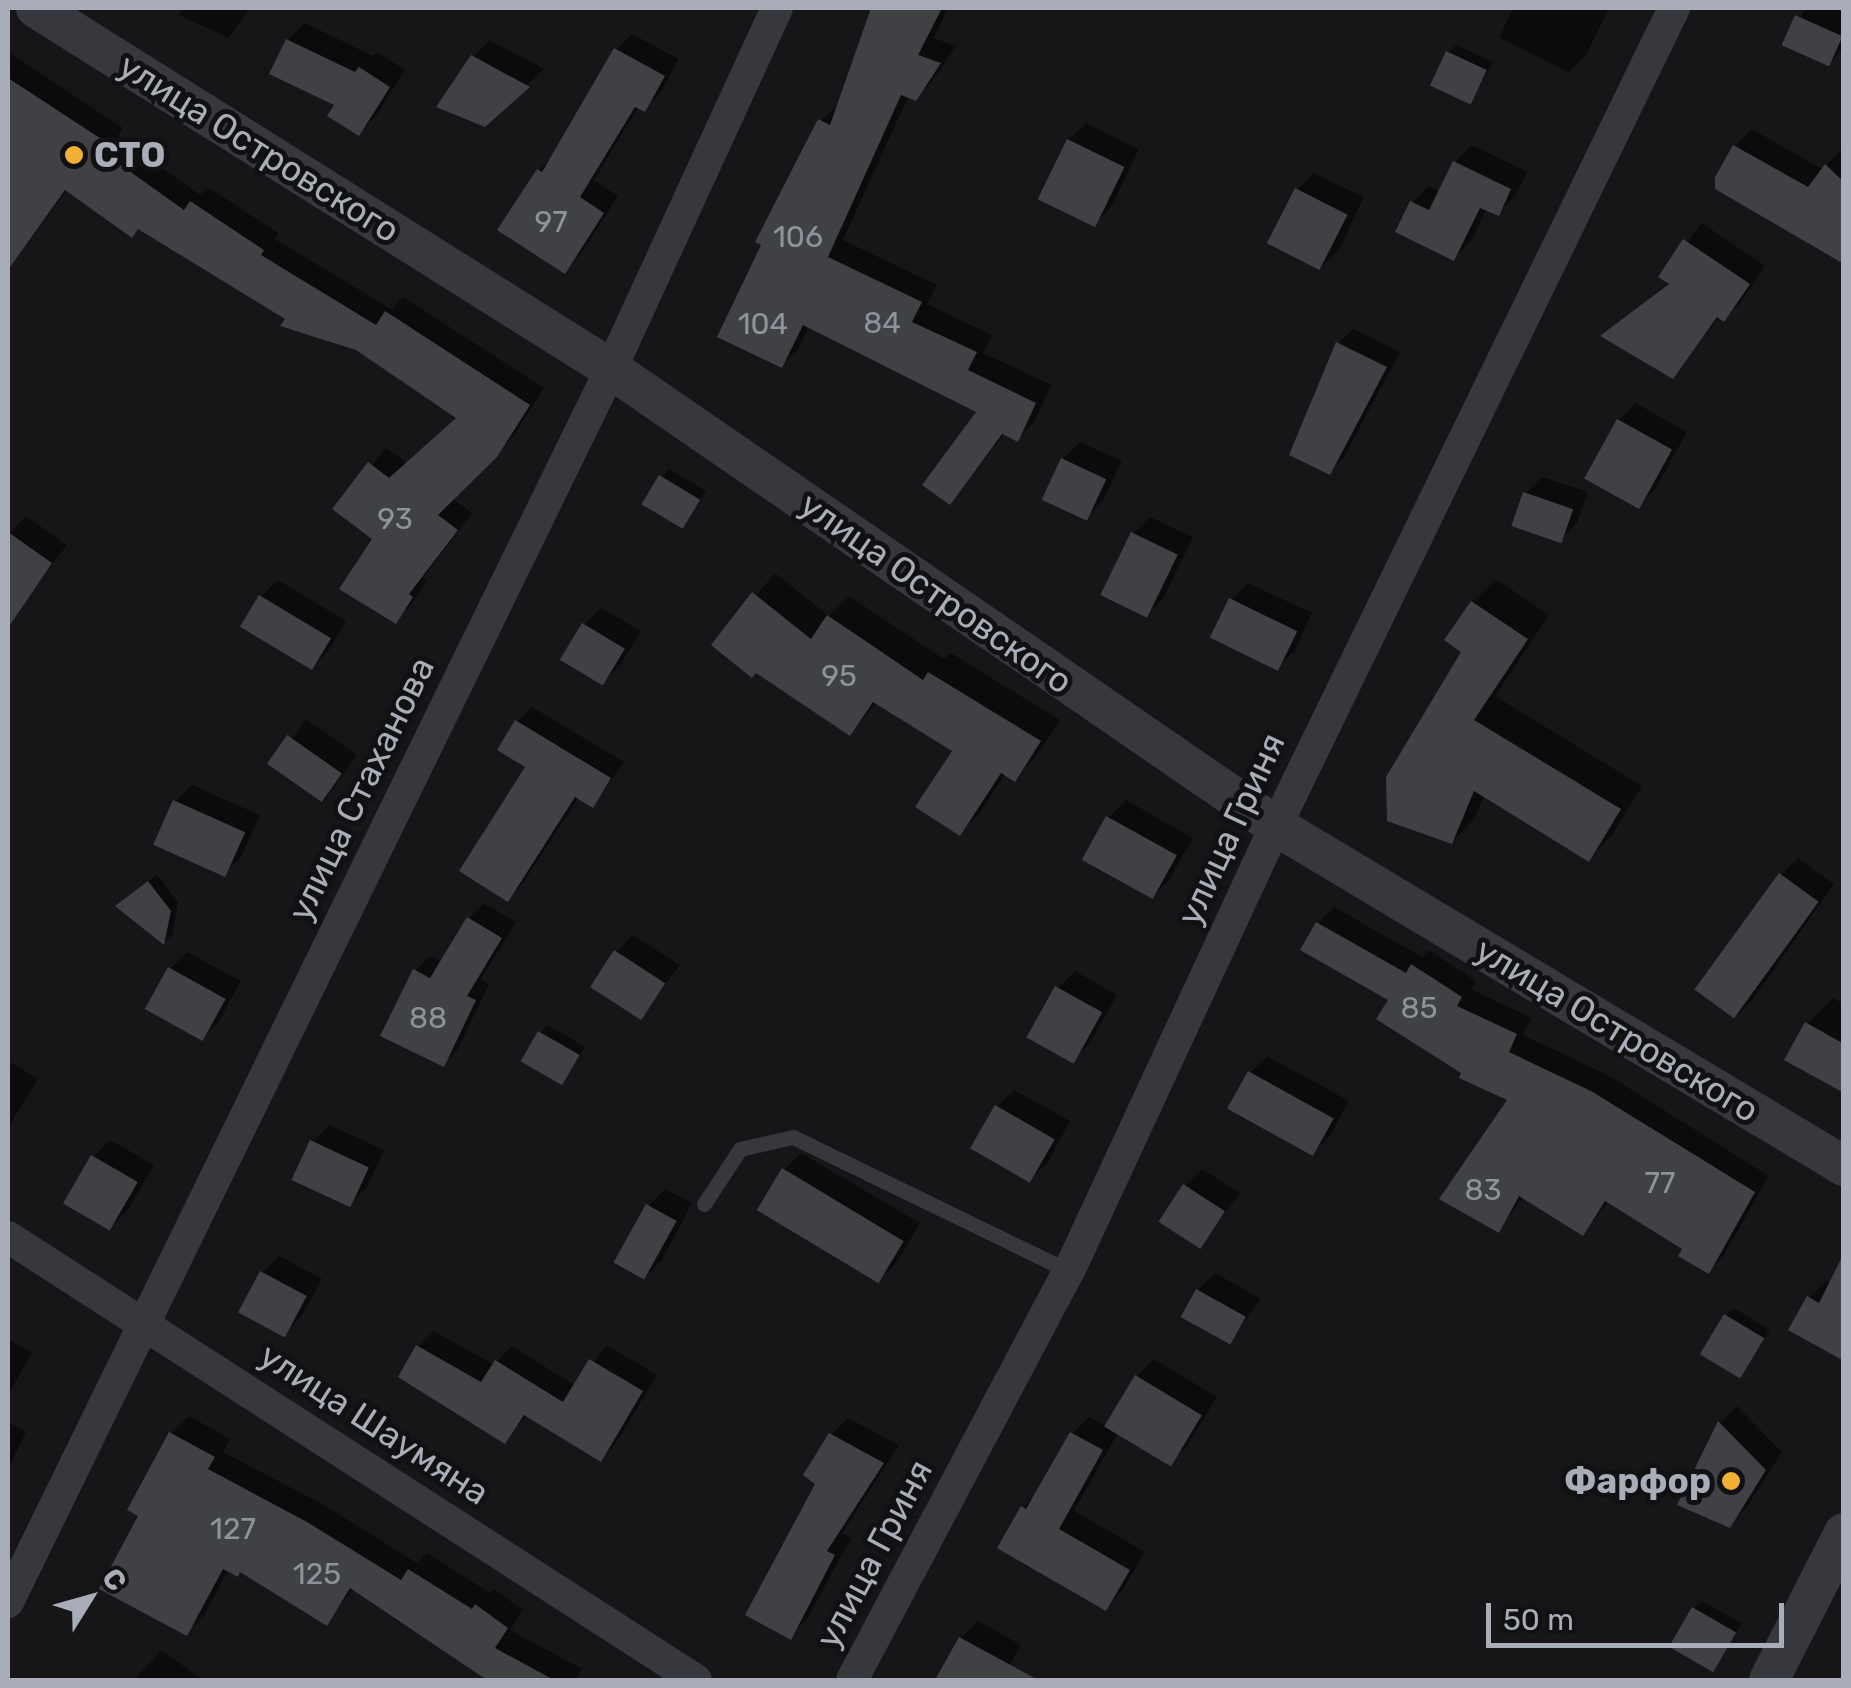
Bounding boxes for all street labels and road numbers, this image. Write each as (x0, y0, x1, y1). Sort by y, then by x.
street label: улица Островского (111, 45, 407, 251)
street label: улица Островского (792, 483, 1080, 703)
street label: улица Стаханова (279, 650, 443, 928)
street label: улица Гриня (1168, 726, 1294, 932)
street label: улица Островского (1468, 929, 1766, 1131)
street label: улица Шаумяна (252, 1334, 496, 1514)
street label: улица Гриня (807, 1453, 941, 1655)

